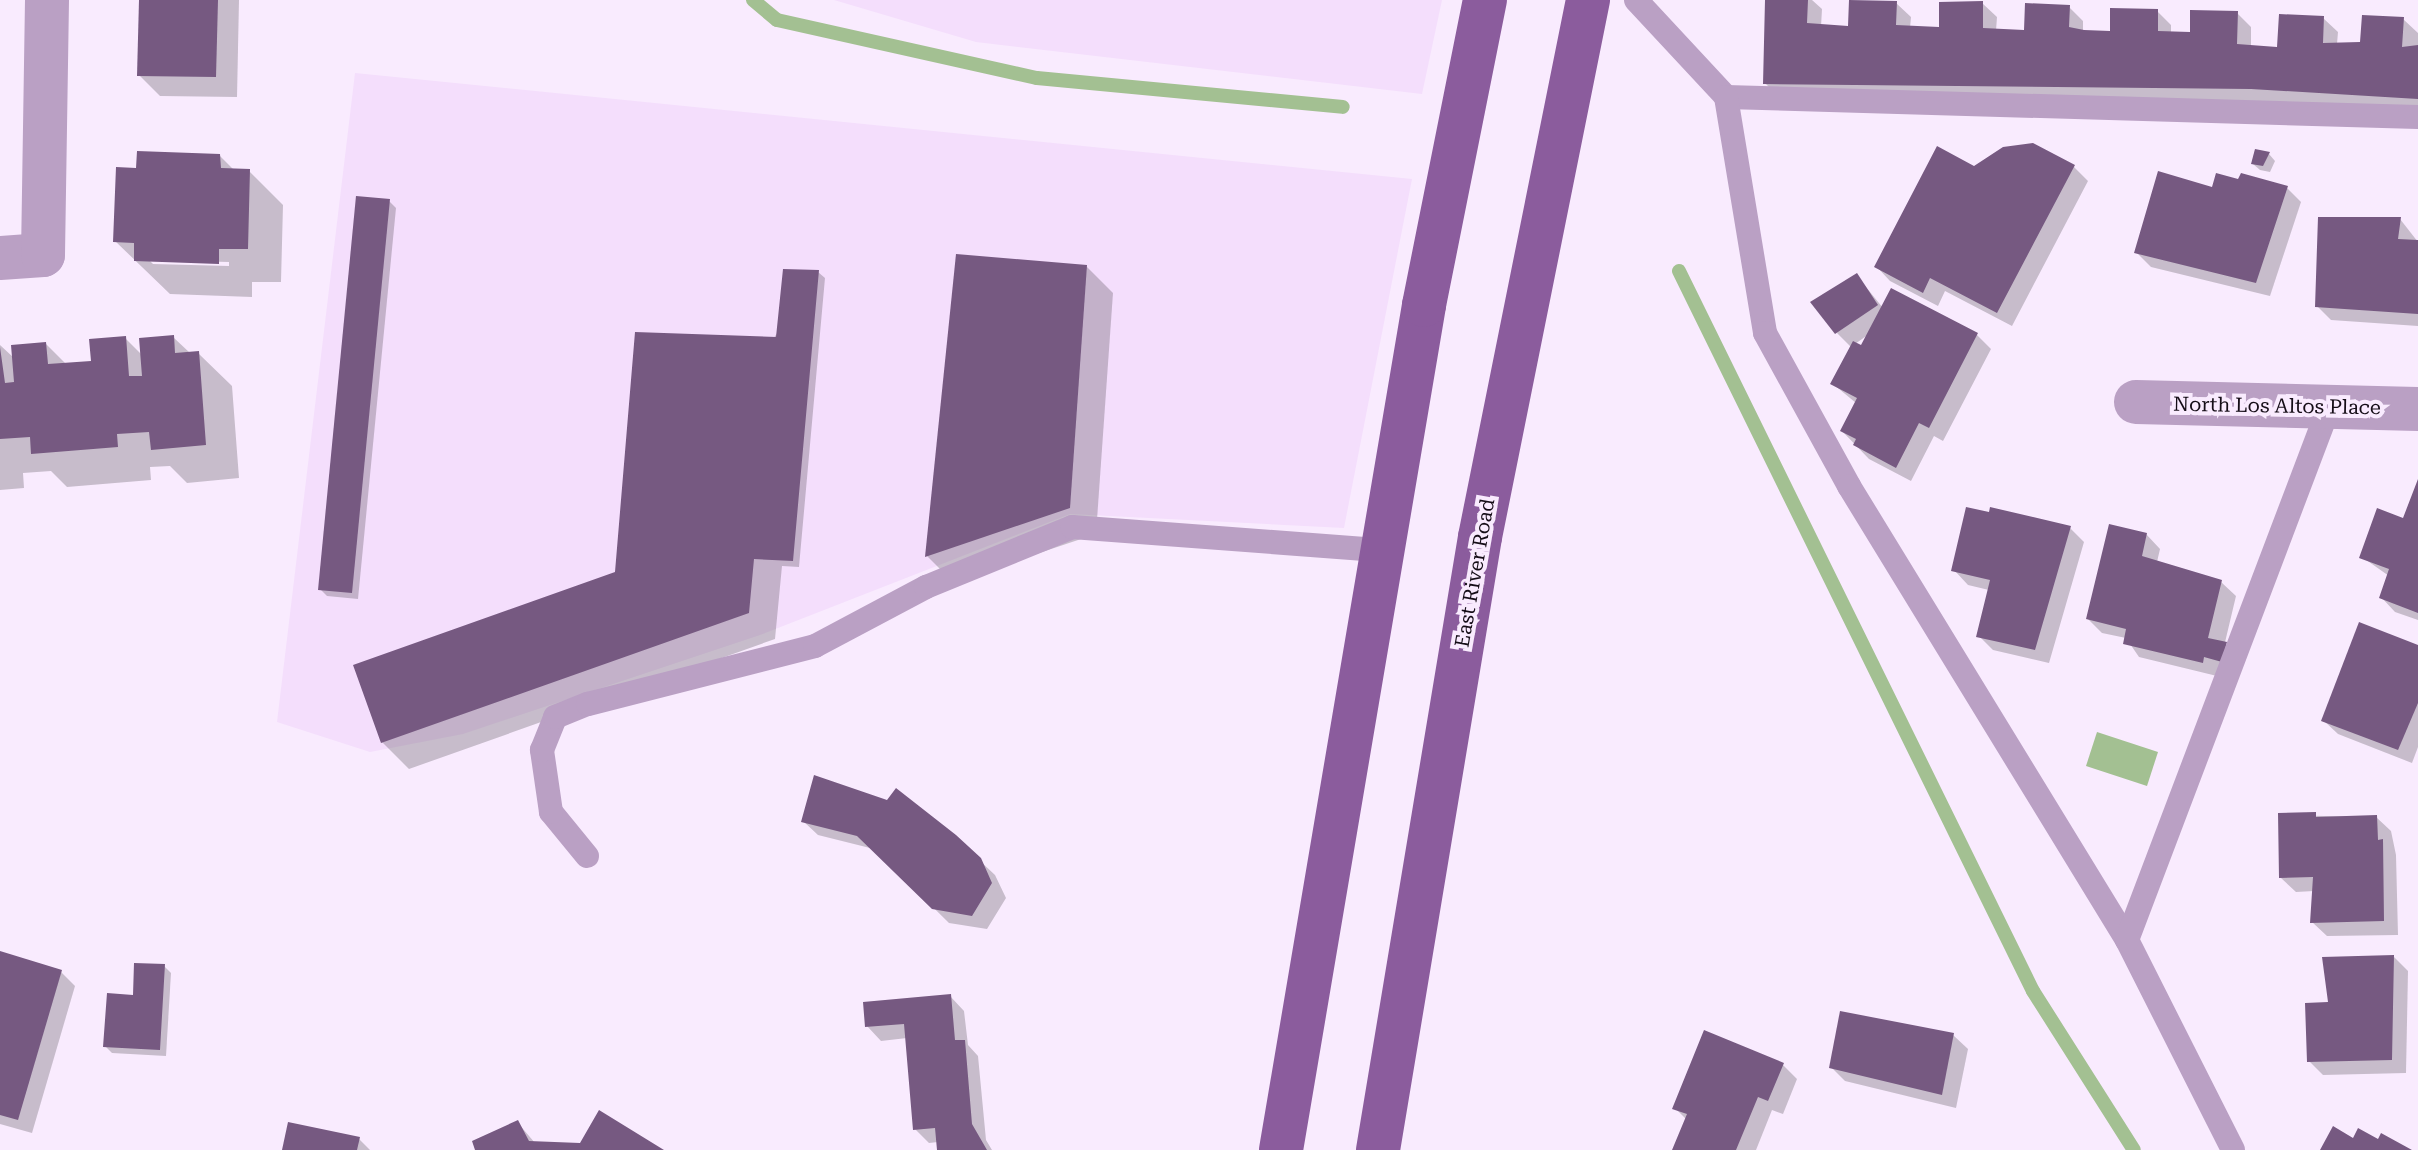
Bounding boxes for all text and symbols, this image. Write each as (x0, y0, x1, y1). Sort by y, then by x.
street label: North Los Altos Place (2173, 392, 2381, 420)
street label: East River Road (1450, 497, 1500, 649)

